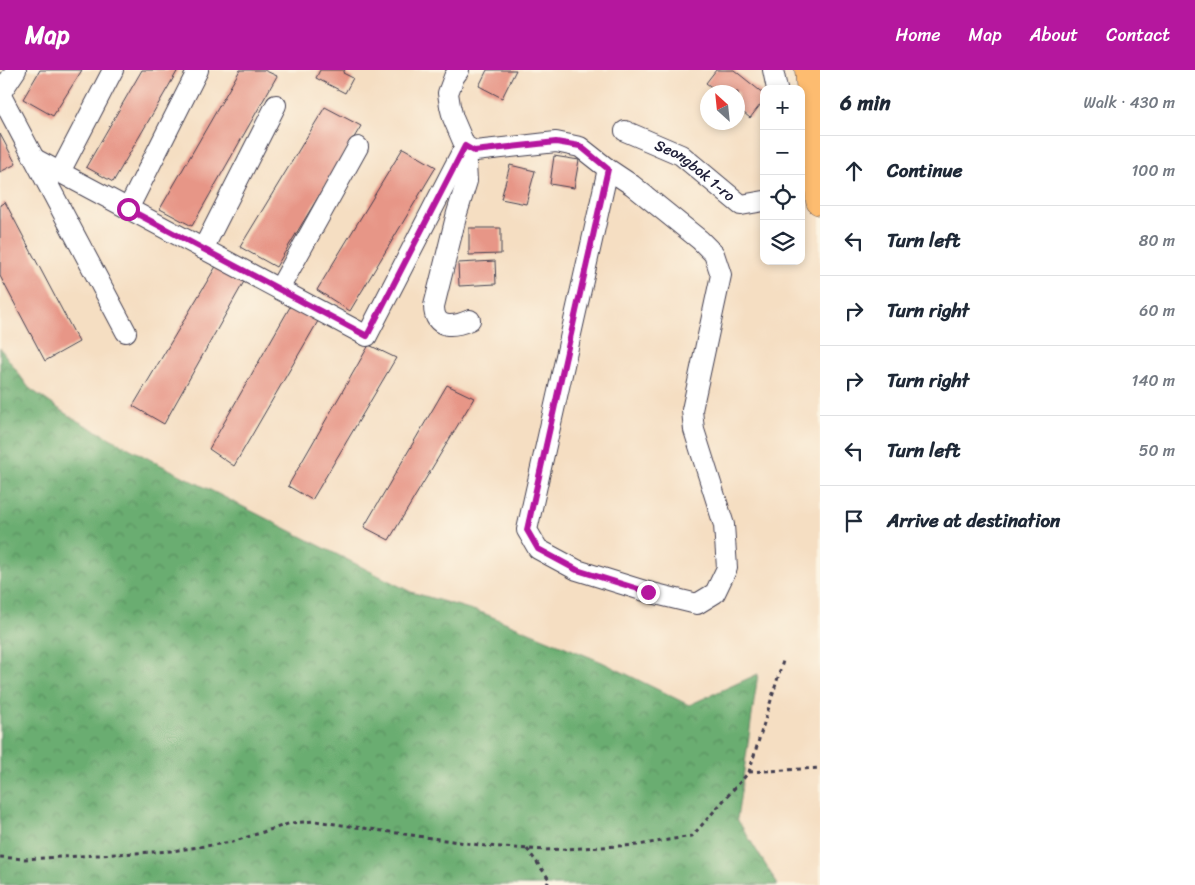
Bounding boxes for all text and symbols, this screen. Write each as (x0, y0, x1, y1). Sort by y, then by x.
text: Map (25, 14, 69, 56)
text: Home (896, 19, 941, 51)
text: Map (969, 19, 1002, 51)
text: About (1030, 19, 1078, 51)
text: Contact (1106, 19, 1170, 51)
text: 6 min (840, 84, 891, 122)
north arrow (700, 85, 745, 130)
map controls (760, 85, 805, 265)
button: + (760, 85, 805, 130)
text: Walk · 430 m (1084, 88, 1175, 117)
button: − (760, 130, 805, 175)
street label: Seongbok 1-ro (651, 132, 742, 208)
text: Continue (887, 154, 963, 187)
text: 100 m (1131, 156, 1175, 185)
icon: ahead (840, 157, 868, 185)
button: locate (760, 175, 805, 220)
route start (117, 198, 140, 221)
button: layers (760, 220, 805, 265)
text: Turn left (887, 224, 960, 257)
text: 80 m (1139, 226, 1175, 255)
icon: left (840, 227, 868, 255)
text: Turn right (887, 294, 969, 327)
text: 60 m (1139, 296, 1175, 325)
icon: right (840, 297, 868, 325)
text: Turn right (887, 364, 969, 397)
text: 140 m (1132, 366, 1175, 395)
icon: right (840, 367, 868, 395)
text: Turn left (887, 434, 960, 467)
text: 50 m (1139, 436, 1175, 465)
icon: left (840, 437, 868, 465)
text: Arrive at destination (887, 504, 1060, 537)
icon: arrive (840, 507, 868, 535)
route end (637, 581, 660, 604)

